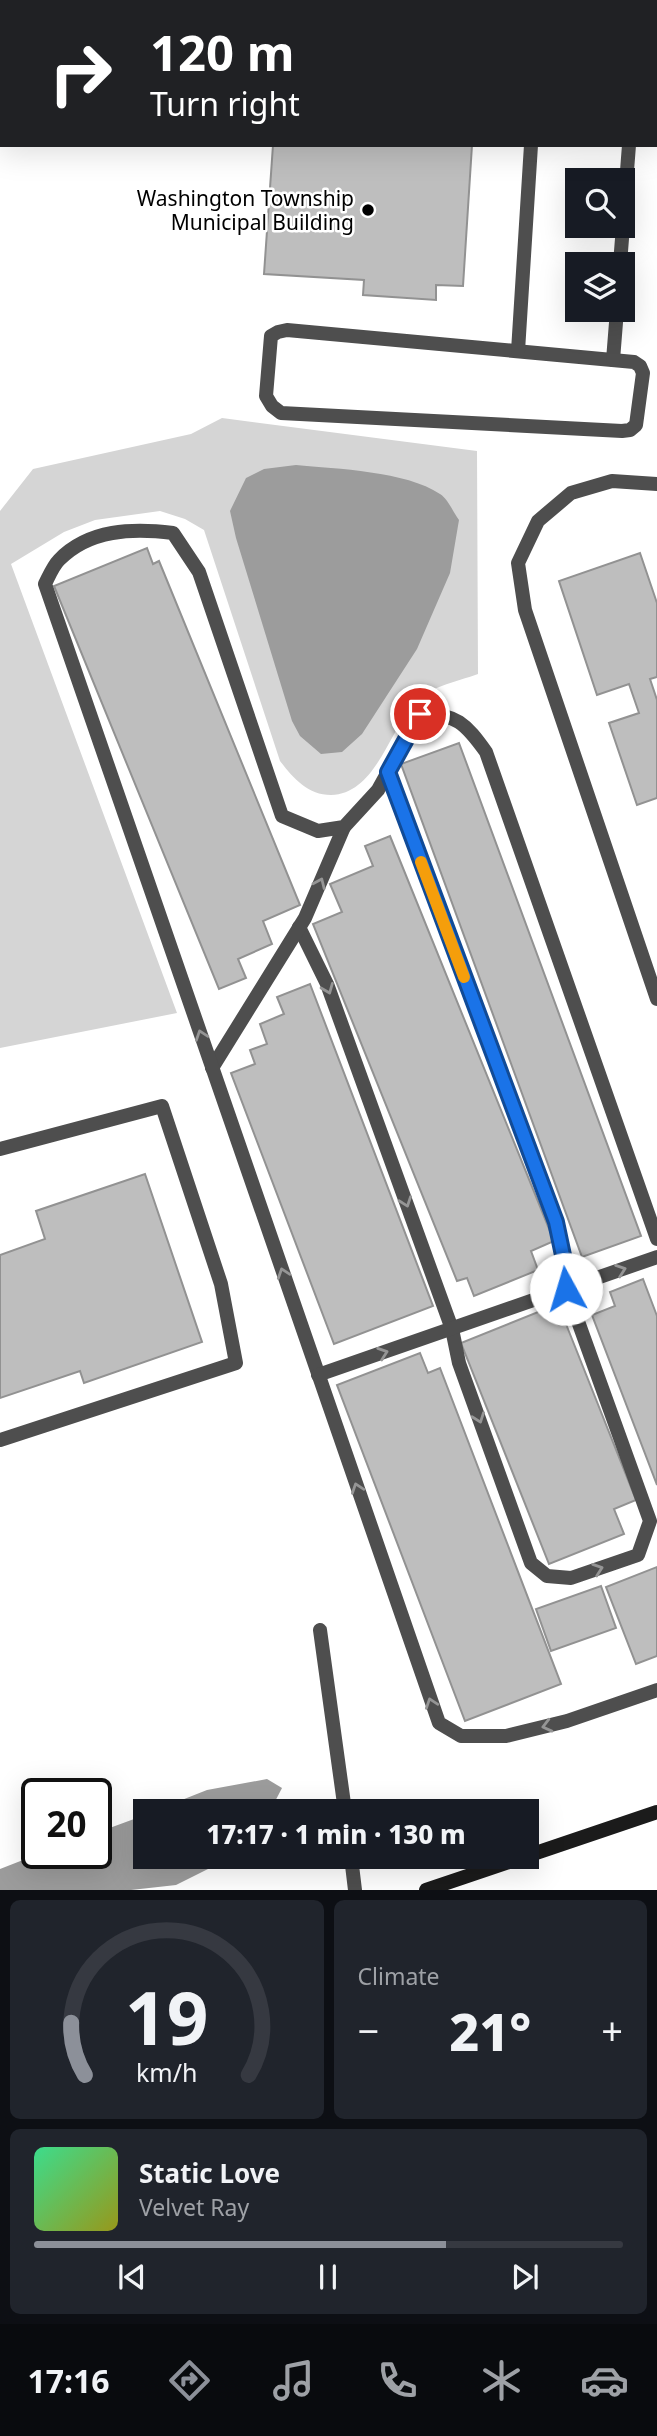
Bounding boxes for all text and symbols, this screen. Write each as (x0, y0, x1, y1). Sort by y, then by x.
text: 120 m (150, 19, 295, 85)
icon: right (35, 28, 126, 119)
text: Turn right (150, 82, 300, 125)
map controls (565, 168, 635, 322)
button: search (565, 168, 635, 238)
place label: Washington Township Municipal Building (137, 184, 354, 236)
marker: Washington Township Municipal Building (360, 202, 376, 218)
button: layers (565, 252, 635, 322)
pin (390, 684, 450, 744)
icon: arrive (401, 695, 439, 733)
one-way arrow (312, 877, 326, 890)
one-way arrow (320, 982, 334, 994)
one-way arrow (195, 1029, 209, 1041)
one-way arrow (398, 1196, 412, 1208)
position arrow (529, 1252, 603, 1326)
one-way arrow (614, 1264, 626, 1278)
one-way arrow (277, 1267, 291, 1279)
one-way arrow (376, 1347, 388, 1361)
one-way arrow (471, 1411, 485, 1423)
one-way arrow (351, 1482, 365, 1494)
one-way arrow (592, 1563, 604, 1577)
one-way arrow (425, 1697, 439, 1709)
one-way arrow (541, 1718, 553, 1732)
speed limit sign: 20 (21, 1778, 112, 1869)
text: 17:17 · 1 min · 130 m (206, 1816, 466, 1852)
text: Climate (358, 1960, 440, 1992)
text: 19 (125, 1968, 208, 2067)
text: 21° (449, 1995, 531, 2066)
text: − (358, 2004, 379, 2056)
text: + (601, 2004, 623, 2056)
text: km/h (136, 2055, 198, 2089)
text: Static Love (139, 2155, 280, 2191)
text: Velvet Ray (139, 2191, 249, 2223)
icon: previous (113, 2258, 151, 2296)
icon: pause (309, 2258, 347, 2296)
icon: next (506, 2258, 544, 2296)
icon: directions (165, 2356, 214, 2405)
icon: music (269, 2356, 318, 2405)
icon: phone (373, 2356, 422, 2405)
icon: climate (477, 2356, 526, 2405)
icon: car (580, 2356, 629, 2405)
text: 17:16 (27, 2359, 110, 2402)

